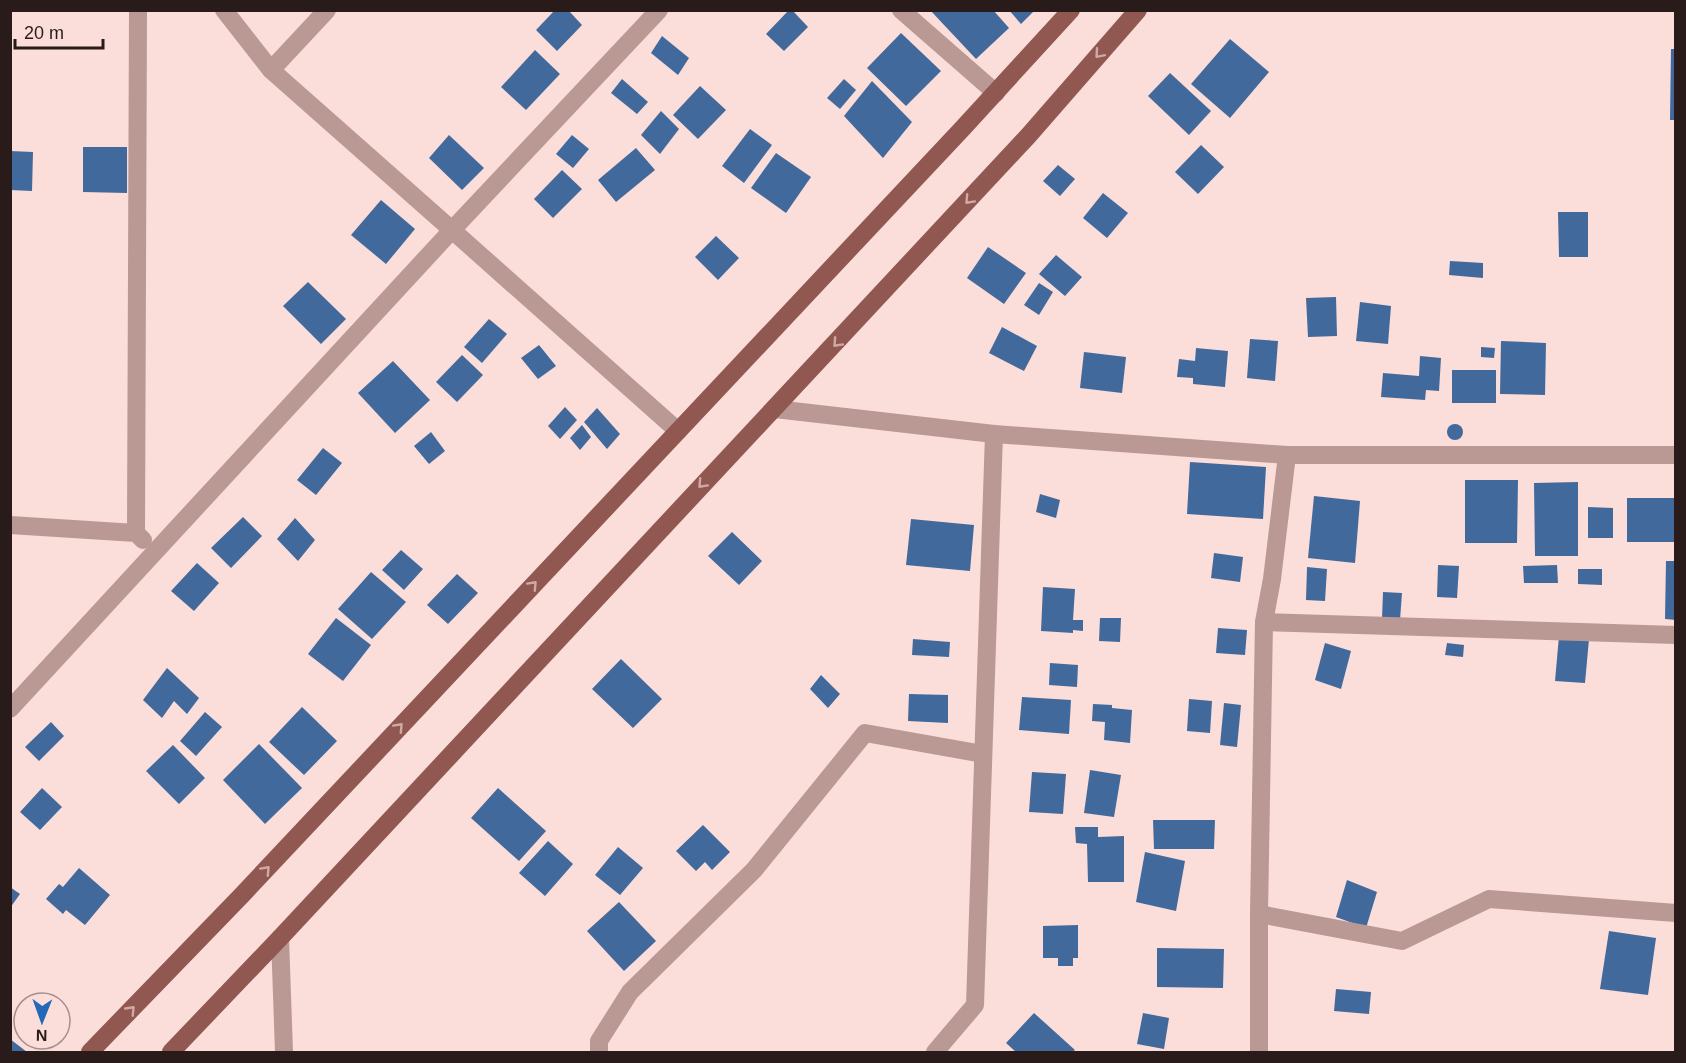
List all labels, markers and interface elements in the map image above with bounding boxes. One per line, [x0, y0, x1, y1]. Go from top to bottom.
scale bar [15, 12, 104, 50]
text: 20 m [24, 23, 64, 43]
one-way arrow [1096, 47, 1107, 58]
one-way arrow [966, 192, 977, 203]
one-way arrow [833, 336, 844, 346]
one-way arrow [699, 477, 710, 488]
one-way arrow [526, 582, 537, 592]
one-way arrow [392, 724, 403, 735]
one-way arrow [259, 866, 270, 876]
north arrow [12, 991, 72, 1051]
one-way arrow [124, 1007, 135, 1017]
text: N [36, 1027, 48, 1044]

